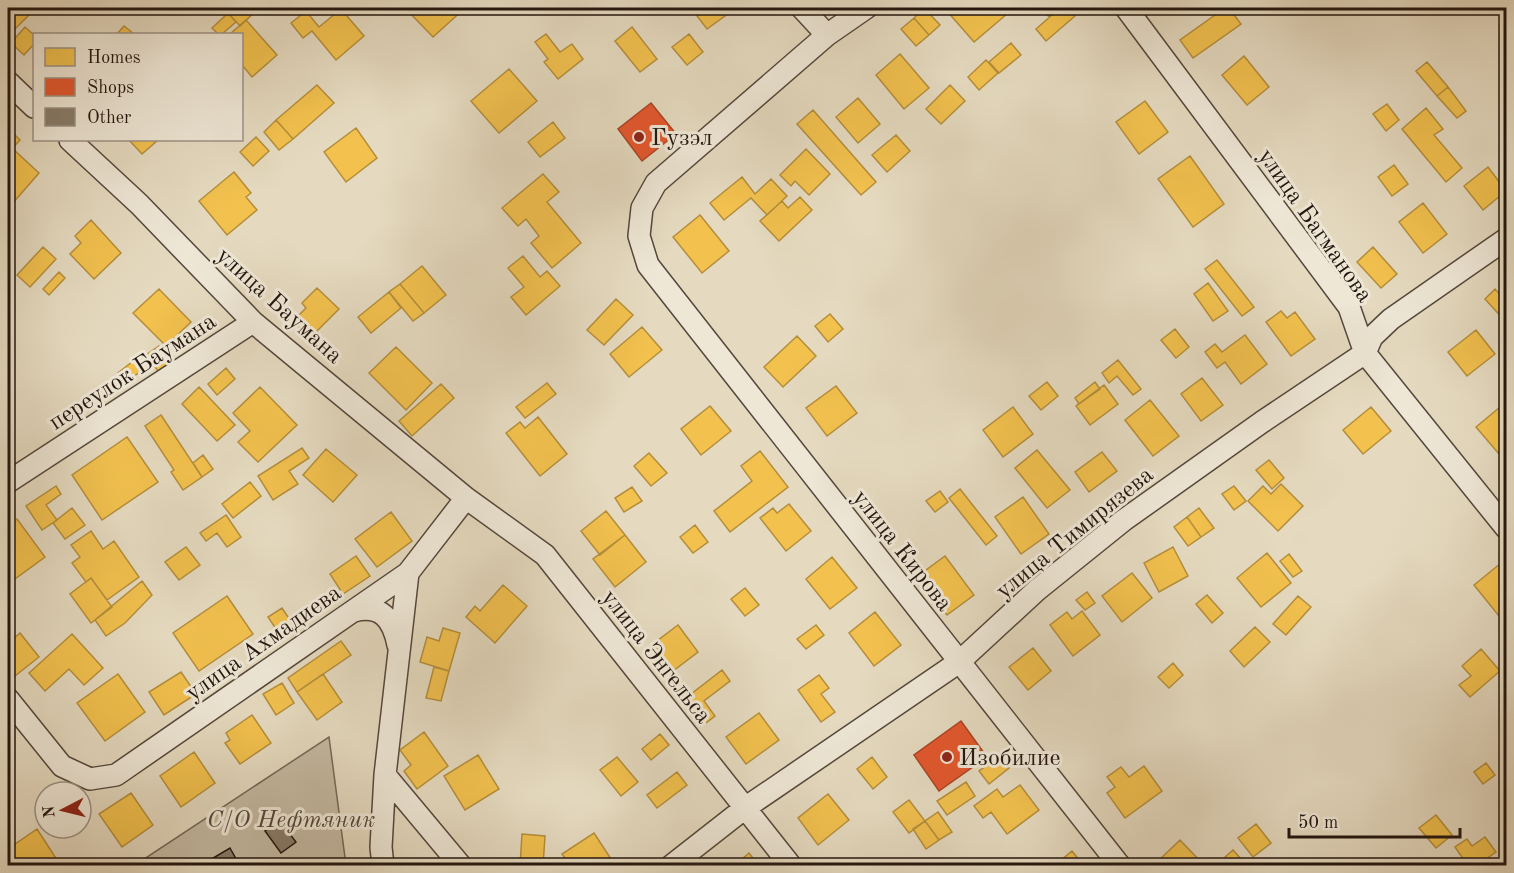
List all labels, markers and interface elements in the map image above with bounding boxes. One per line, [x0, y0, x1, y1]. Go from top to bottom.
legend [33, 33, 243, 141]
text: Homes [87, 49, 141, 67]
text: Shops [87, 79, 134, 97]
text: Other [87, 109, 132, 127]
place label: Гузэл [651, 127, 713, 151]
marker: Гузэл [632, 130, 646, 144]
street label: улица Багманова [1252, 145, 1376, 307]
street label: улица Баумана [211, 244, 346, 369]
street label: переулок Баумана [45, 310, 221, 436]
street label: улица Тимирязева [992, 463, 1159, 604]
street label: улица Кирова [847, 486, 956, 616]
street label: улица Ахмадиева [182, 581, 346, 706]
street label: улица Энгельса [596, 586, 715, 729]
place label: Изобилие [959, 747, 1061, 771]
marker: Изобилие [940, 750, 954, 764]
north arrow [33, 780, 93, 840]
scale bar [1289, 801, 1460, 839]
text: N [41, 804, 59, 819]
park label: С/О Нефтяник [207, 809, 375, 833]
text: 50 m [1298, 814, 1338, 832]

